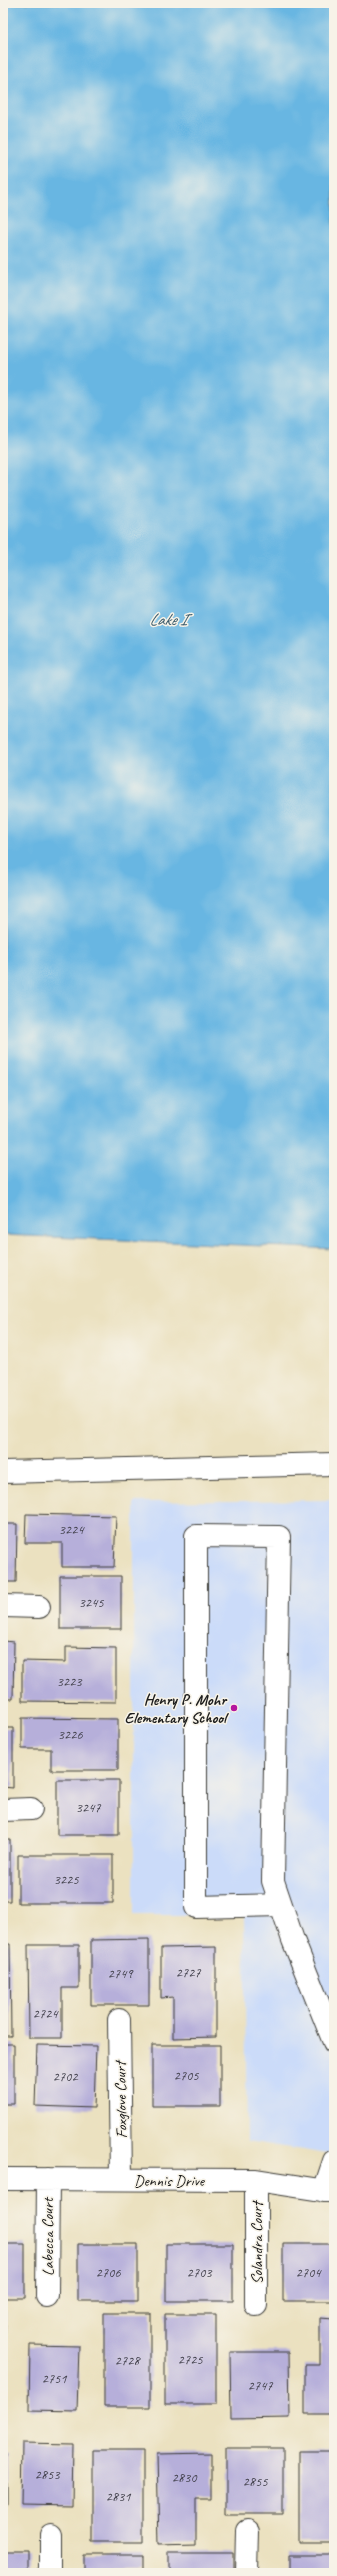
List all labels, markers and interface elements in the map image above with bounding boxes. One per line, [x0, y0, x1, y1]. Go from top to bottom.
water label: Lake I [149, 609, 193, 630]
house number: 3224 [58, 1521, 85, 1538]
house number: 3245 [78, 1594, 104, 1611]
house number: 3223 [56, 1673, 83, 1690]
place label: Henry P. Mohr Elementary School [124, 1690, 229, 1728]
marker: Henry P. Mohr Elementary School [229, 1703, 239, 1713]
house number: 3226 [57, 1726, 83, 1743]
house number: 3247 [75, 1799, 101, 1816]
house number: 3225 [53, 1871, 79, 1888]
house number: 2727 [175, 1964, 201, 1981]
house number: 2749 [107, 1965, 134, 1982]
house number: 2724 [32, 2005, 59, 2022]
street label: Foxglove Court [110, 2059, 132, 2138]
house number: 2705 [173, 2067, 199, 2084]
house number: 2702 [52, 2068, 79, 2085]
street label: Dennis Drive [134, 2171, 206, 2191]
street label: Labecca Court [38, 2196, 58, 2276]
street label: Solandra Court [247, 2199, 267, 2284]
house number: 2706 [95, 2264, 121, 2281]
house number: 2703 [186, 2264, 213, 2281]
house number: 2704 [295, 2264, 322, 2281]
house number: 2725 [177, 2351, 203, 2368]
house number: 2728 [114, 2352, 141, 2369]
house number: 2751 [41, 2370, 67, 2387]
house number: 2747 [247, 2377, 273, 2394]
house number: 2853 [34, 2466, 61, 2483]
house number: 2830 [171, 2469, 198, 2486]
house number: 2855 [242, 2473, 268, 2490]
house number: 2831 [105, 2488, 131, 2505]

